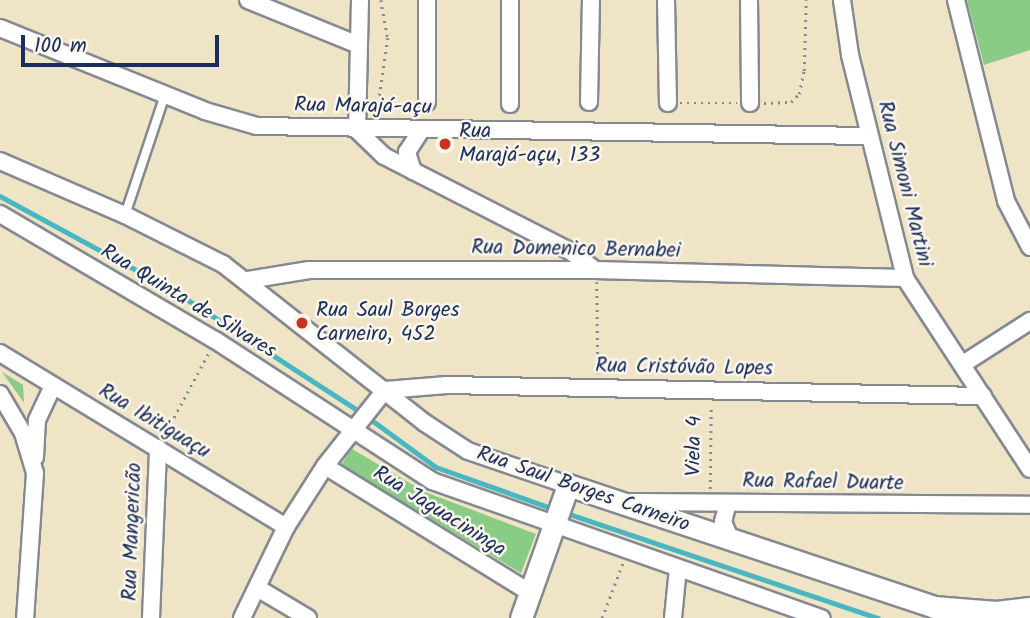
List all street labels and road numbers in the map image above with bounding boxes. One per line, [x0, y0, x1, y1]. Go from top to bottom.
street label: Rua Marajá-açu [294, 93, 432, 121]
street label: Rua Simoni Martini [871, 98, 937, 270]
street label: Rua Domenico Bernabei [471, 236, 681, 264]
street label: Rua Quinta de Silvares [96, 240, 280, 364]
street label: Rua Cristóvão Lopes [595, 354, 773, 382]
street label: Rua Ibitiguaçu [94, 379, 214, 465]
street label: Viela 4 [682, 415, 708, 477]
street label: Rua Saul Borges Carneiro [473, 442, 693, 538]
street label: Rua Jaguacininga [368, 461, 510, 563]
street label: Rua Mangericão [118, 462, 148, 602]
street label: Rua Rafael Duarte [742, 469, 904, 497]

